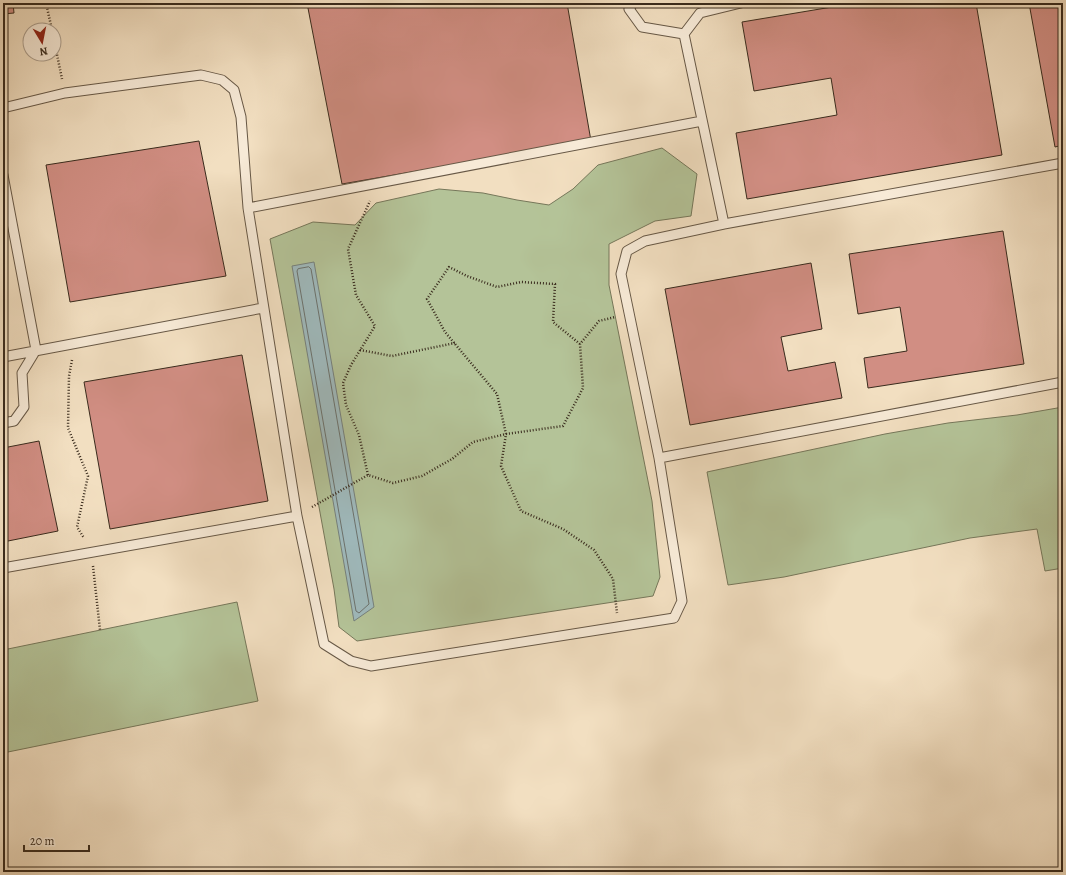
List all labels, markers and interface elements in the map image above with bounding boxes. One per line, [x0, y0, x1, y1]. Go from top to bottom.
north arrow [22, 22, 62, 62]
text: N [38, 43, 49, 59]
scale bar [24, 827, 89, 853]
text: 20 m [30, 833, 54, 849]

